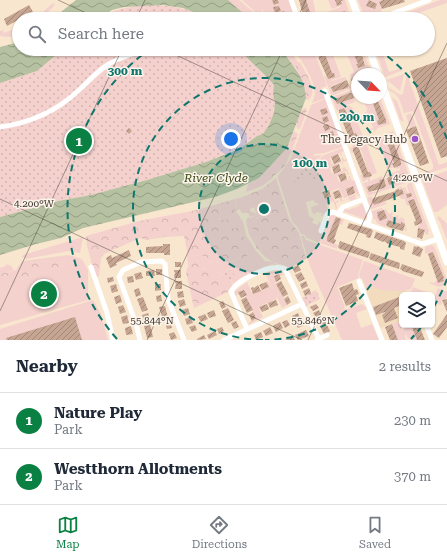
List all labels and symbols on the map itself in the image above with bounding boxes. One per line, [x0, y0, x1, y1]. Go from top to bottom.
text: 300 m [108, 64, 143, 78]
north arrow [351, 68, 387, 104]
text: 200 m [340, 110, 375, 124]
pin: 1 [66, 126, 92, 156]
your location [221, 129, 241, 149]
place label: The Legacy Hub [320, 133, 407, 146]
marker: The Legacy Hub [410, 134, 420, 144]
text: 100 m [293, 156, 328, 170]
water label: River Clyde [183, 171, 248, 185]
text: 4.205°W [393, 172, 434, 183]
text: 4.200°W [14, 198, 55, 209]
centre of rings [257, 202, 271, 216]
pin: 2 [31, 279, 57, 309]
text: 55.844°N [130, 315, 174, 326]
text: 55.846°N [291, 315, 335, 326]

